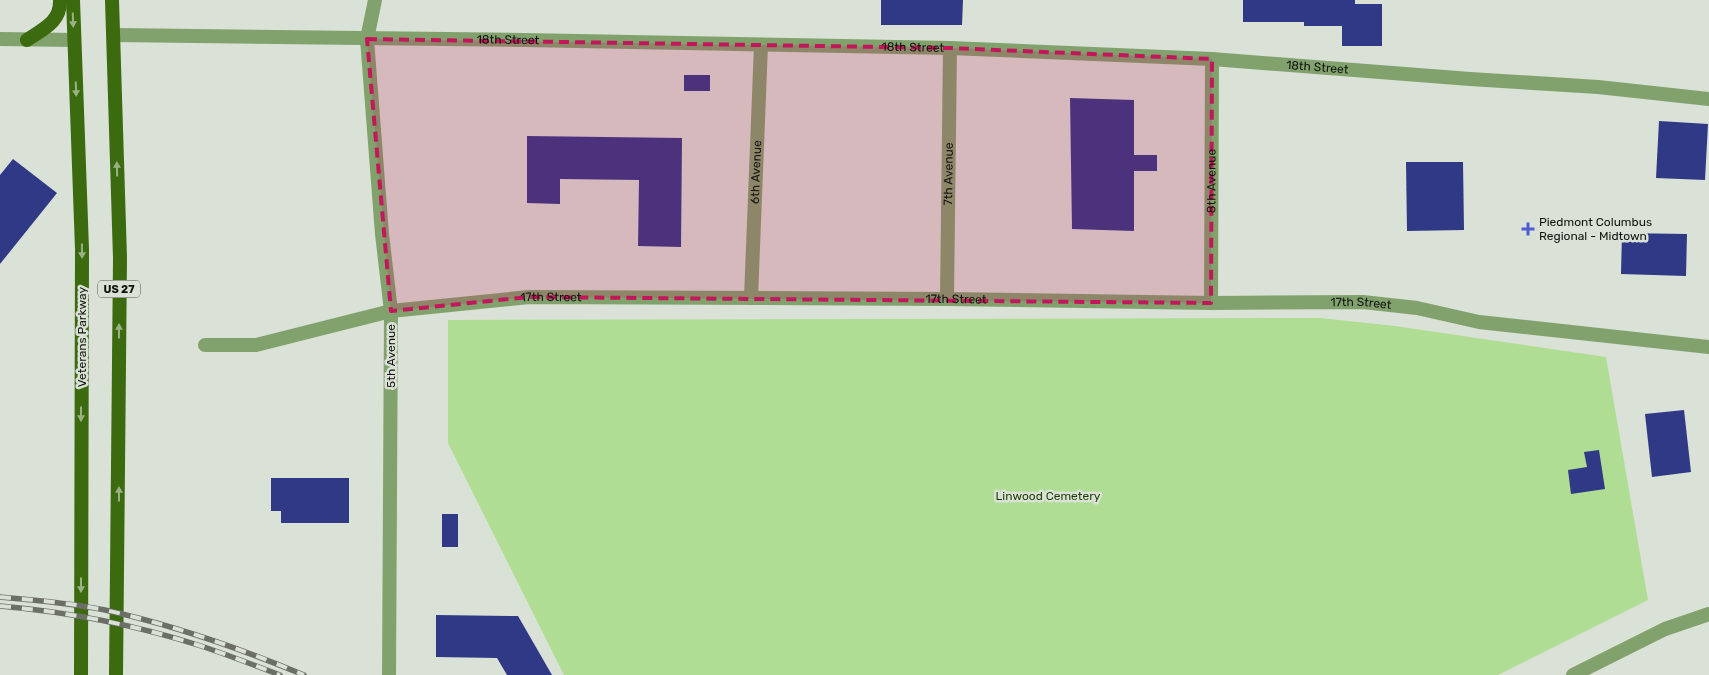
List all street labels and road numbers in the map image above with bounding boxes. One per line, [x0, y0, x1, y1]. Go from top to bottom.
street label: 18th Street [477, 32, 540, 47]
street label: 18th Street [882, 40, 945, 55]
street label: 18th Street [1286, 58, 1349, 77]
street label: 6th Avenue [748, 140, 764, 204]
street label: 7th Avenue [941, 142, 956, 206]
street label: 8th Avenue [1204, 149, 1219, 213]
road number: US 27 [98, 280, 140, 298]
street label: Veterans Parkway [75, 286, 89, 387]
street label: 17th Street [520, 290, 582, 305]
street label: 17th Street [926, 292, 987, 307]
street label: 17th Street [1330, 295, 1392, 312]
street label: 5th Avenue [384, 324, 398, 388]

